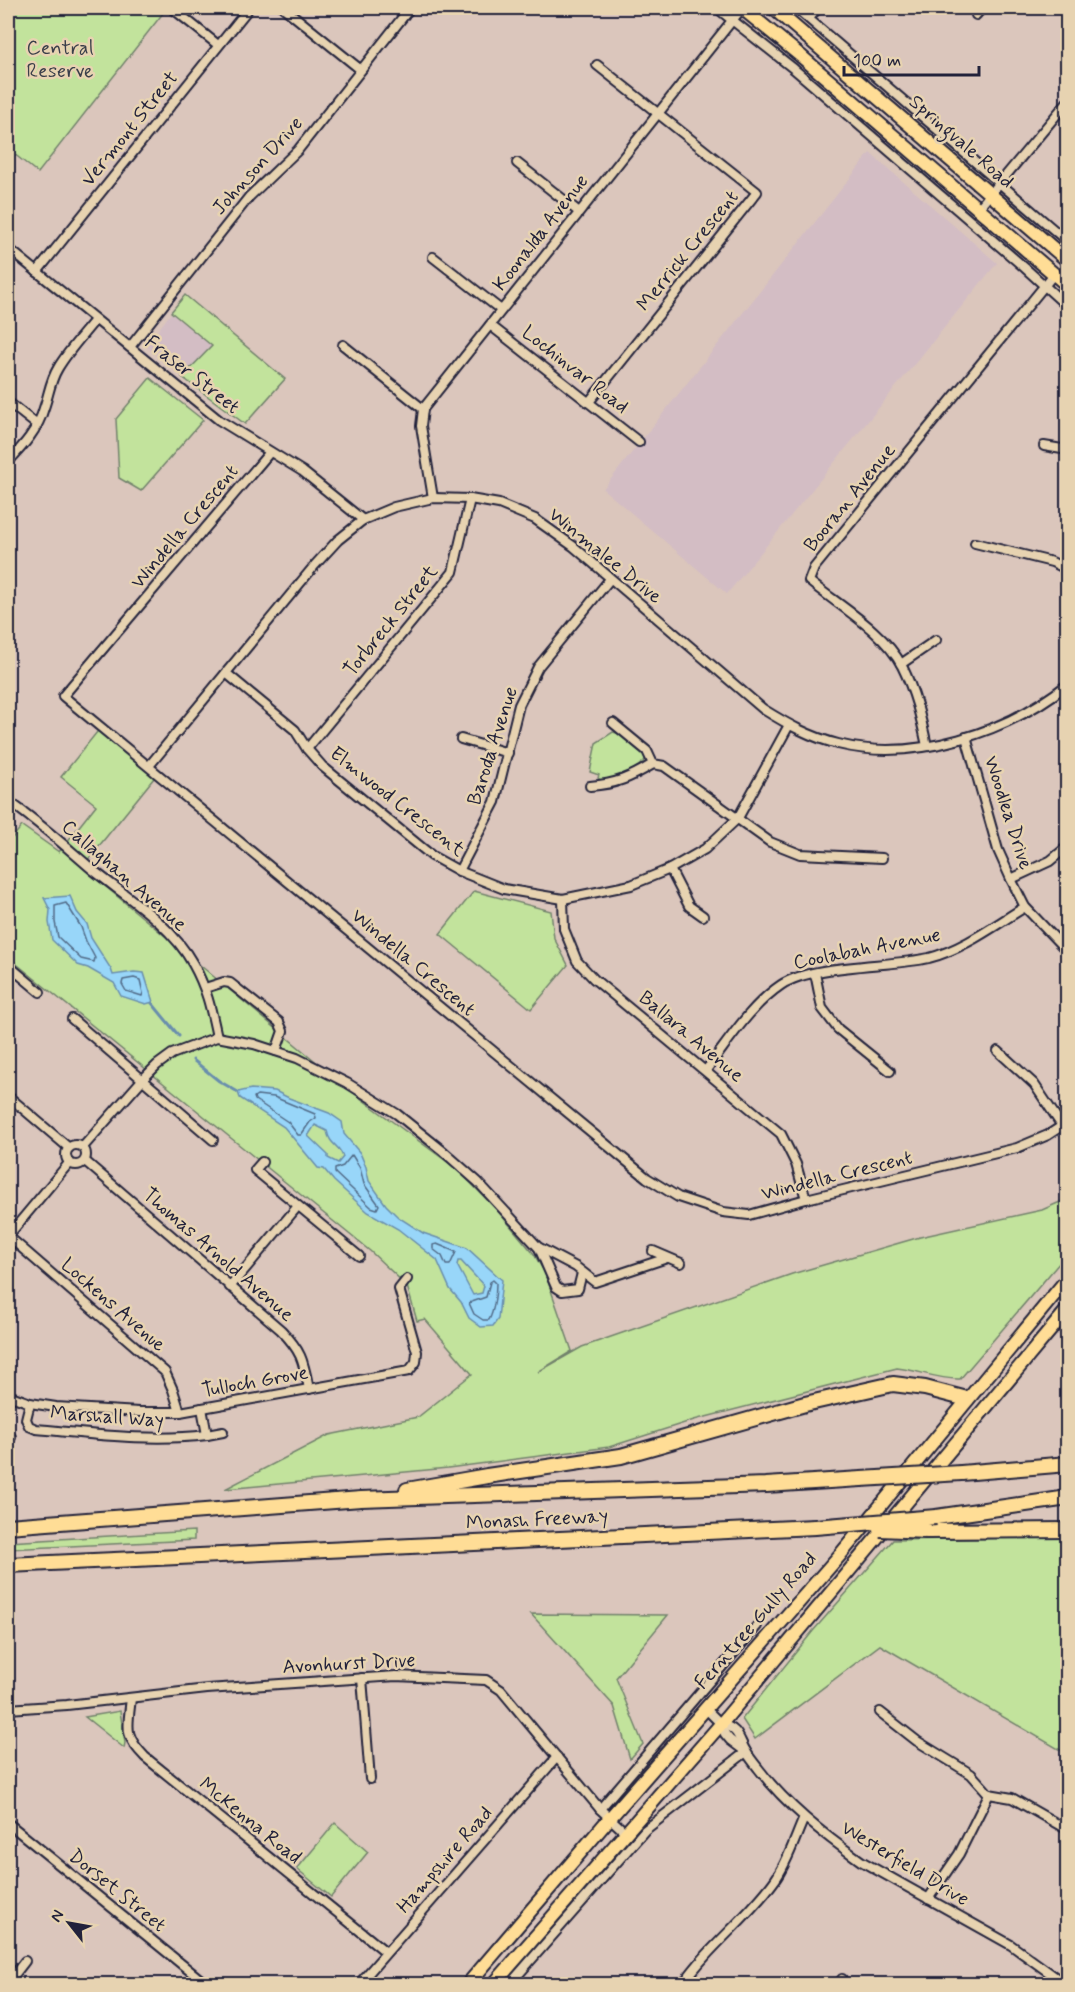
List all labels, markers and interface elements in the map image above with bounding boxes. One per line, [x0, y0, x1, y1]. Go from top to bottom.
park label: Central Reserve [26, 35, 94, 85]
scale bar [844, 39, 979, 77]
text: 100 m [853, 49, 901, 73]
street label: Vermont Street [75, 66, 185, 192]
street label: Springvale Road [901, 89, 1019, 197]
street label: Johnson Drive [206, 111, 310, 221]
street label: Koonalda Avenue [487, 169, 595, 297]
street label: Merrick Crescent [631, 185, 745, 317]
street label: Lochinvar Road [516, 320, 634, 420]
street label: Fraser Street [139, 329, 245, 421]
street label: Booran Avenue [798, 438, 902, 558]
street label: Windella Crescent [125, 459, 245, 595]
street label: Winmalee Drive [542, 502, 668, 610]
street label: Torbreck Street [338, 559, 445, 683]
street label: Baroda Avenue [461, 683, 525, 809]
street label: Elmwood Crescent [324, 741, 470, 864]
street label: Woodlea Drive [977, 753, 1039, 873]
street label: Callaghan Avenue [56, 814, 193, 938]
street label: Windella Crescent [345, 903, 481, 1023]
street label: Coolabah Avenue [791, 922, 943, 976]
street label: Ballara Avenue [633, 985, 749, 1089]
street label: Windella Crescent [759, 1144, 915, 1208]
street label: Thomas Arnold Avenue [137, 1182, 300, 1328]
street label: Lockens Avenue [55, 1252, 171, 1358]
street label: Tulloch Grove [200, 1359, 310, 1405]
street label: Marshall Way [49, 1400, 165, 1434]
street label: Monash Freeway [465, 1503, 609, 1537]
street label: Ferntree Gully Road [689, 1546, 823, 1696]
street label: Avonhurst Drive [282, 1647, 416, 1681]
street label: McKenna Road [193, 1771, 307, 1871]
street label: Hampshire Road [391, 1801, 499, 1919]
street label: Westerfield Drive [836, 1815, 974, 1913]
street label: Dorset Street [62, 1843, 172, 1939]
north arrow [39, 1893, 99, 1953]
text: N [46, 1906, 69, 1926]

